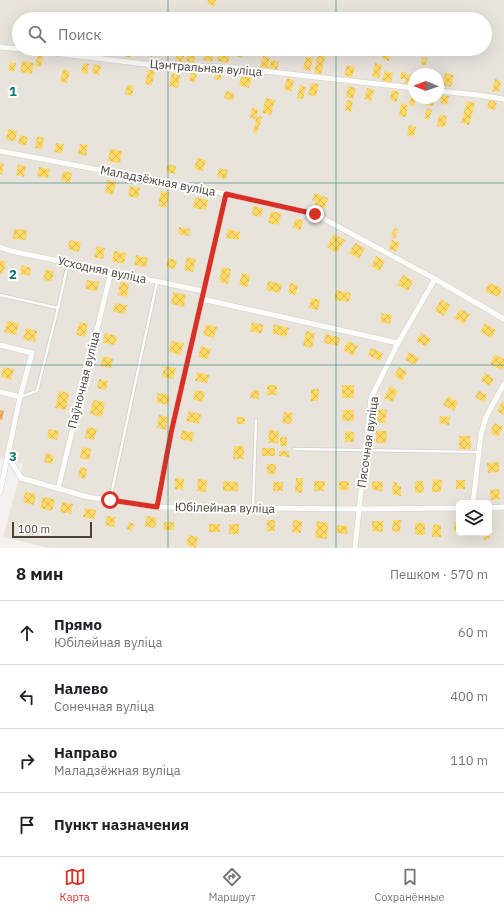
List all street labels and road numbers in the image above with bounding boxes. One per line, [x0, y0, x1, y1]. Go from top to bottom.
street label: Цэнтральная вуліца [149, 56, 263, 79]
street label: Маладзёжная вуліца [99, 162, 218, 199]
street label: Усходняя вуліца [56, 253, 148, 286]
street label: Паўночная вуліца [64, 329, 103, 430]
street label: Пясочная вуліца [354, 395, 381, 489]
street label: Юбілейная вуліца [175, 499, 276, 516]

